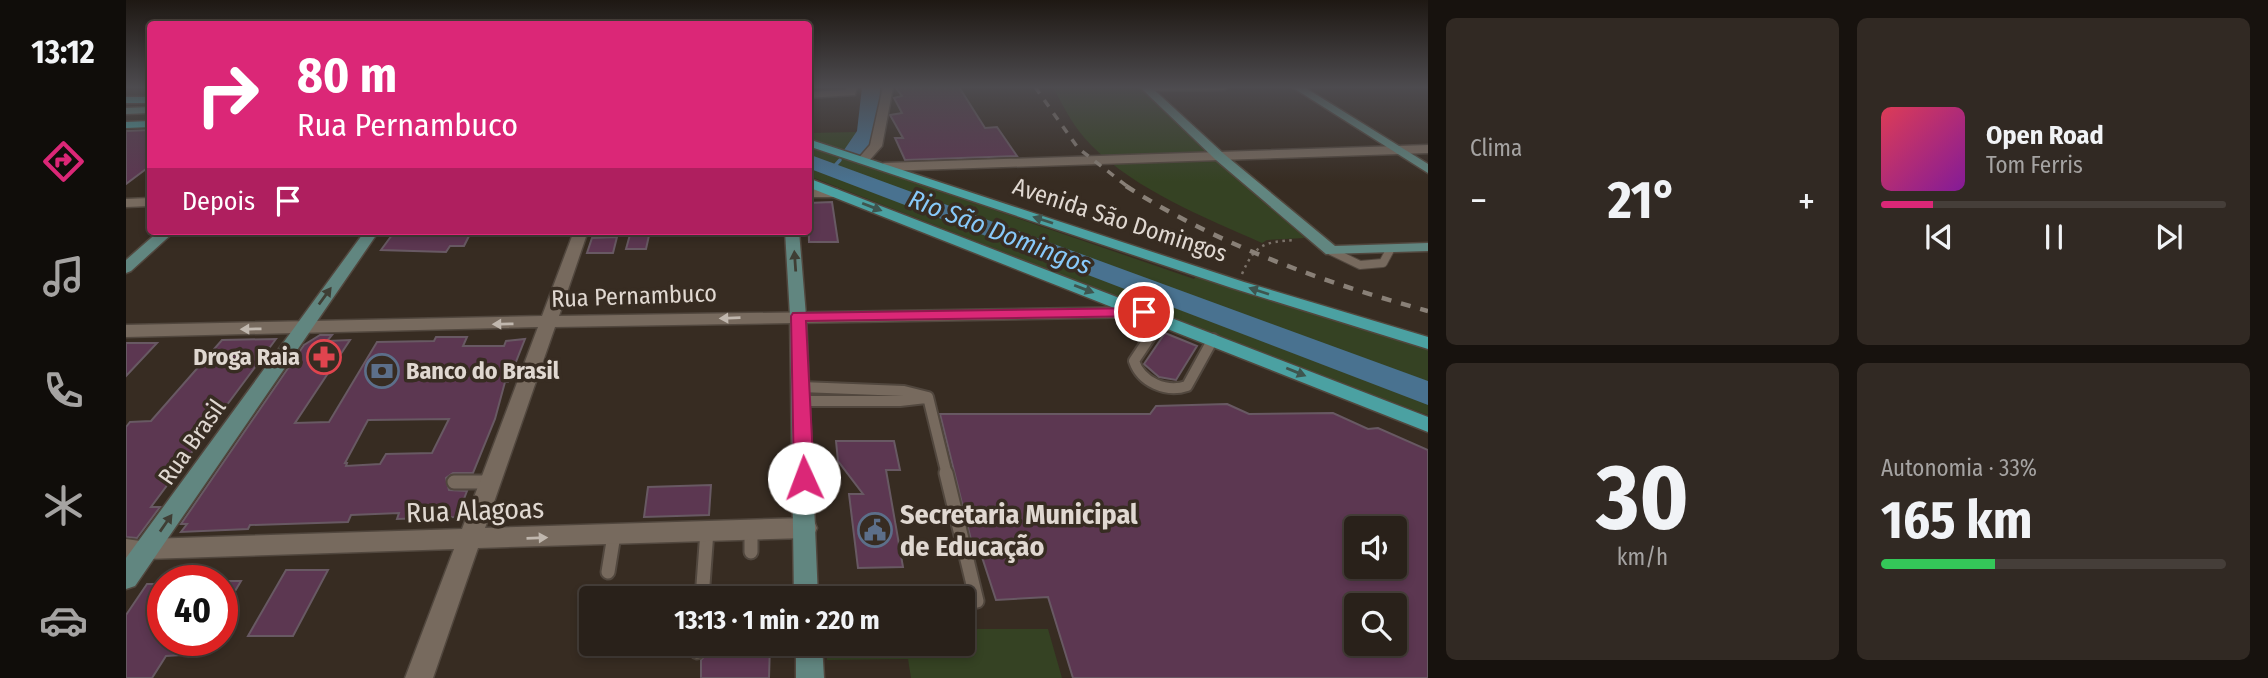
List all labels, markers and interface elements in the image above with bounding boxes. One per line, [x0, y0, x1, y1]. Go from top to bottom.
text: 13:12 [31, 33, 95, 71]
text: 80 m [297, 46, 397, 105]
icon: right [182, 49, 273, 140]
text: Rua Pernambuco [297, 106, 518, 144]
text: Open Road [1986, 120, 2104, 151]
text: Clima [1470, 134, 1522, 162]
icon: directions [39, 137, 88, 186]
text: Tom Ferris [1986, 151, 2083, 179]
text: 21° [1608, 169, 1677, 232]
street label: Avenida São Domingos [1009, 172, 1231, 268]
text: − [1470, 178, 1487, 224]
text: + [1798, 178, 1815, 224]
icon: arrive [269, 182, 307, 220]
water label: Rio São Domingos [904, 183, 1096, 282]
text: Depois [182, 186, 255, 217]
one-way arrow [862, 201, 883, 212]
one-way arrow [1032, 214, 1053, 225]
icon: previous [1920, 218, 1958, 256]
icon: pause [2035, 218, 2073, 256]
icon: next [2150, 218, 2188, 256]
one-way arrow [789, 250, 800, 272]
icon: music [39, 252, 88, 301]
street label: Rua Pernambuco [551, 279, 717, 313]
pin [1114, 282, 1174, 342]
one-way arrow [1074, 284, 1095, 295]
one-way arrow [1248, 286, 1269, 296]
one-way arrow [317, 288, 332, 306]
icon: arrive [1125, 293, 1163, 331]
one-way arrow [719, 312, 741, 324]
one-way arrow [491, 318, 513, 330]
one-way arrow [239, 323, 261, 334]
pharmacy icon: Droga Raia [305, 338, 343, 376]
place label: Droga Raia [193, 343, 300, 371]
bank icon: Banco do Brasil [363, 352, 401, 390]
place label: Banco do Brasil [406, 357, 560, 385]
icon: phone [39, 366, 88, 415]
one-way arrow [1286, 367, 1307, 378]
street label: Rua Brasil [152, 394, 232, 490]
position arrow [767, 441, 841, 515]
text: 30 [1596, 443, 1689, 552]
text: Autonomia · 33% [1881, 454, 2037, 482]
icon: climate [39, 481, 88, 530]
text: 165 km [1881, 489, 2032, 552]
street label: Rua Alagoas [405, 492, 545, 529]
place label: Secretaria Municipal de Educação [900, 498, 1138, 563]
public building icon: Secretaria Municipal de Educação [856, 511, 894, 549]
one-way arrow [159, 514, 173, 532]
map controls [1344, 516, 1407, 656]
button: sound [1344, 516, 1407, 579]
one-way arrow [527, 533, 549, 544]
text: km/h [1617, 543, 1668, 571]
speed limit sign: 40 [147, 565, 238, 656]
button: search [1344, 593, 1407, 656]
icon: car [39, 596, 88, 645]
text: 13:13 · 1 min · 220 m [674, 605, 880, 636]

